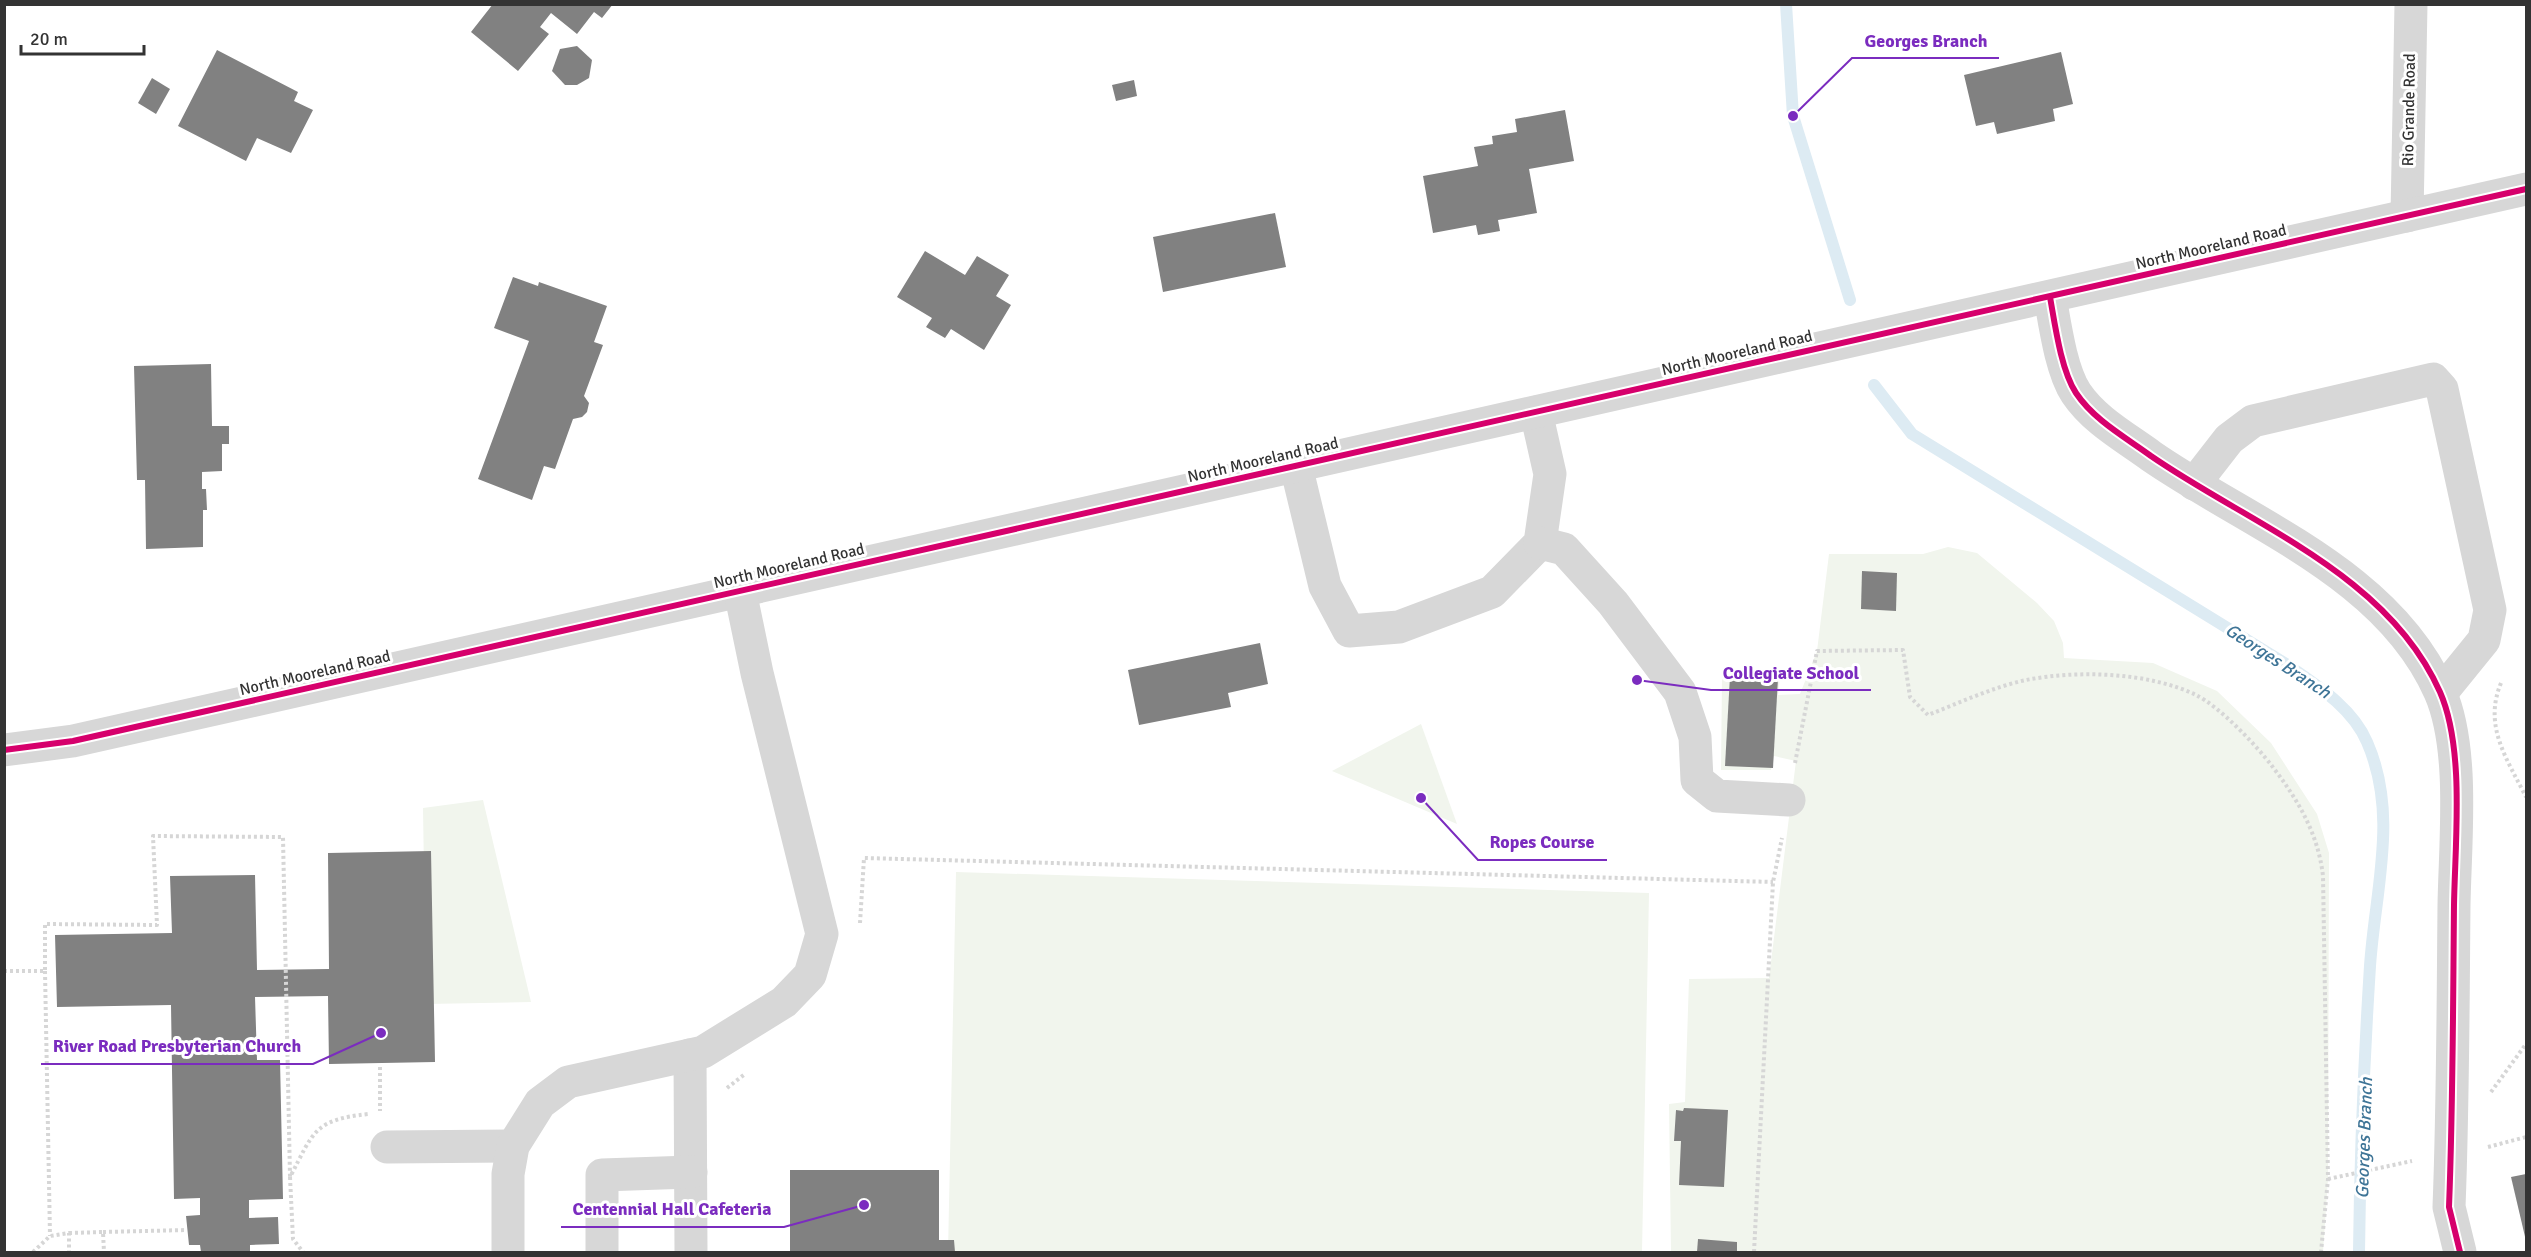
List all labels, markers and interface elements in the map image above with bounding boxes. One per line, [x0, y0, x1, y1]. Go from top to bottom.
scale bar [21, 18, 144, 56]
callout: Georges Branch [1852, 22, 1999, 58]
text: 20 m [30, 28, 68, 50]
text: Georges Branch [1865, 30, 1988, 52]
street label: Rio Grande Road [2398, 53, 2420, 167]
street label: North Mooreland Road [2134, 220, 2288, 274]
street label: North Mooreland Road [1660, 326, 1814, 380]
street label: North Mooreland Road [1186, 433, 1340, 487]
street label: North Mooreland Road [712, 539, 866, 593]
water label: Georges Branch [2221, 619, 2336, 704]
street label: North Mooreland Road [238, 646, 392, 700]
callout: Collegiate School [1711, 654, 1871, 690]
text: Collegiate School [1723, 662, 1860, 684]
callout: Ropes Course [1478, 824, 1607, 860]
text: Ropes Course [1490, 831, 1595, 853]
callout: River Road Presbyterian Church [41, 1028, 313, 1064]
text: River Road Presbyterian Church [53, 1035, 301, 1057]
water label: Georges Branch [2351, 1076, 2377, 1199]
callout: Centennial Hall Cafeteria [561, 1191, 784, 1227]
text: Centennial Hall Cafeteria [573, 1198, 771, 1220]

